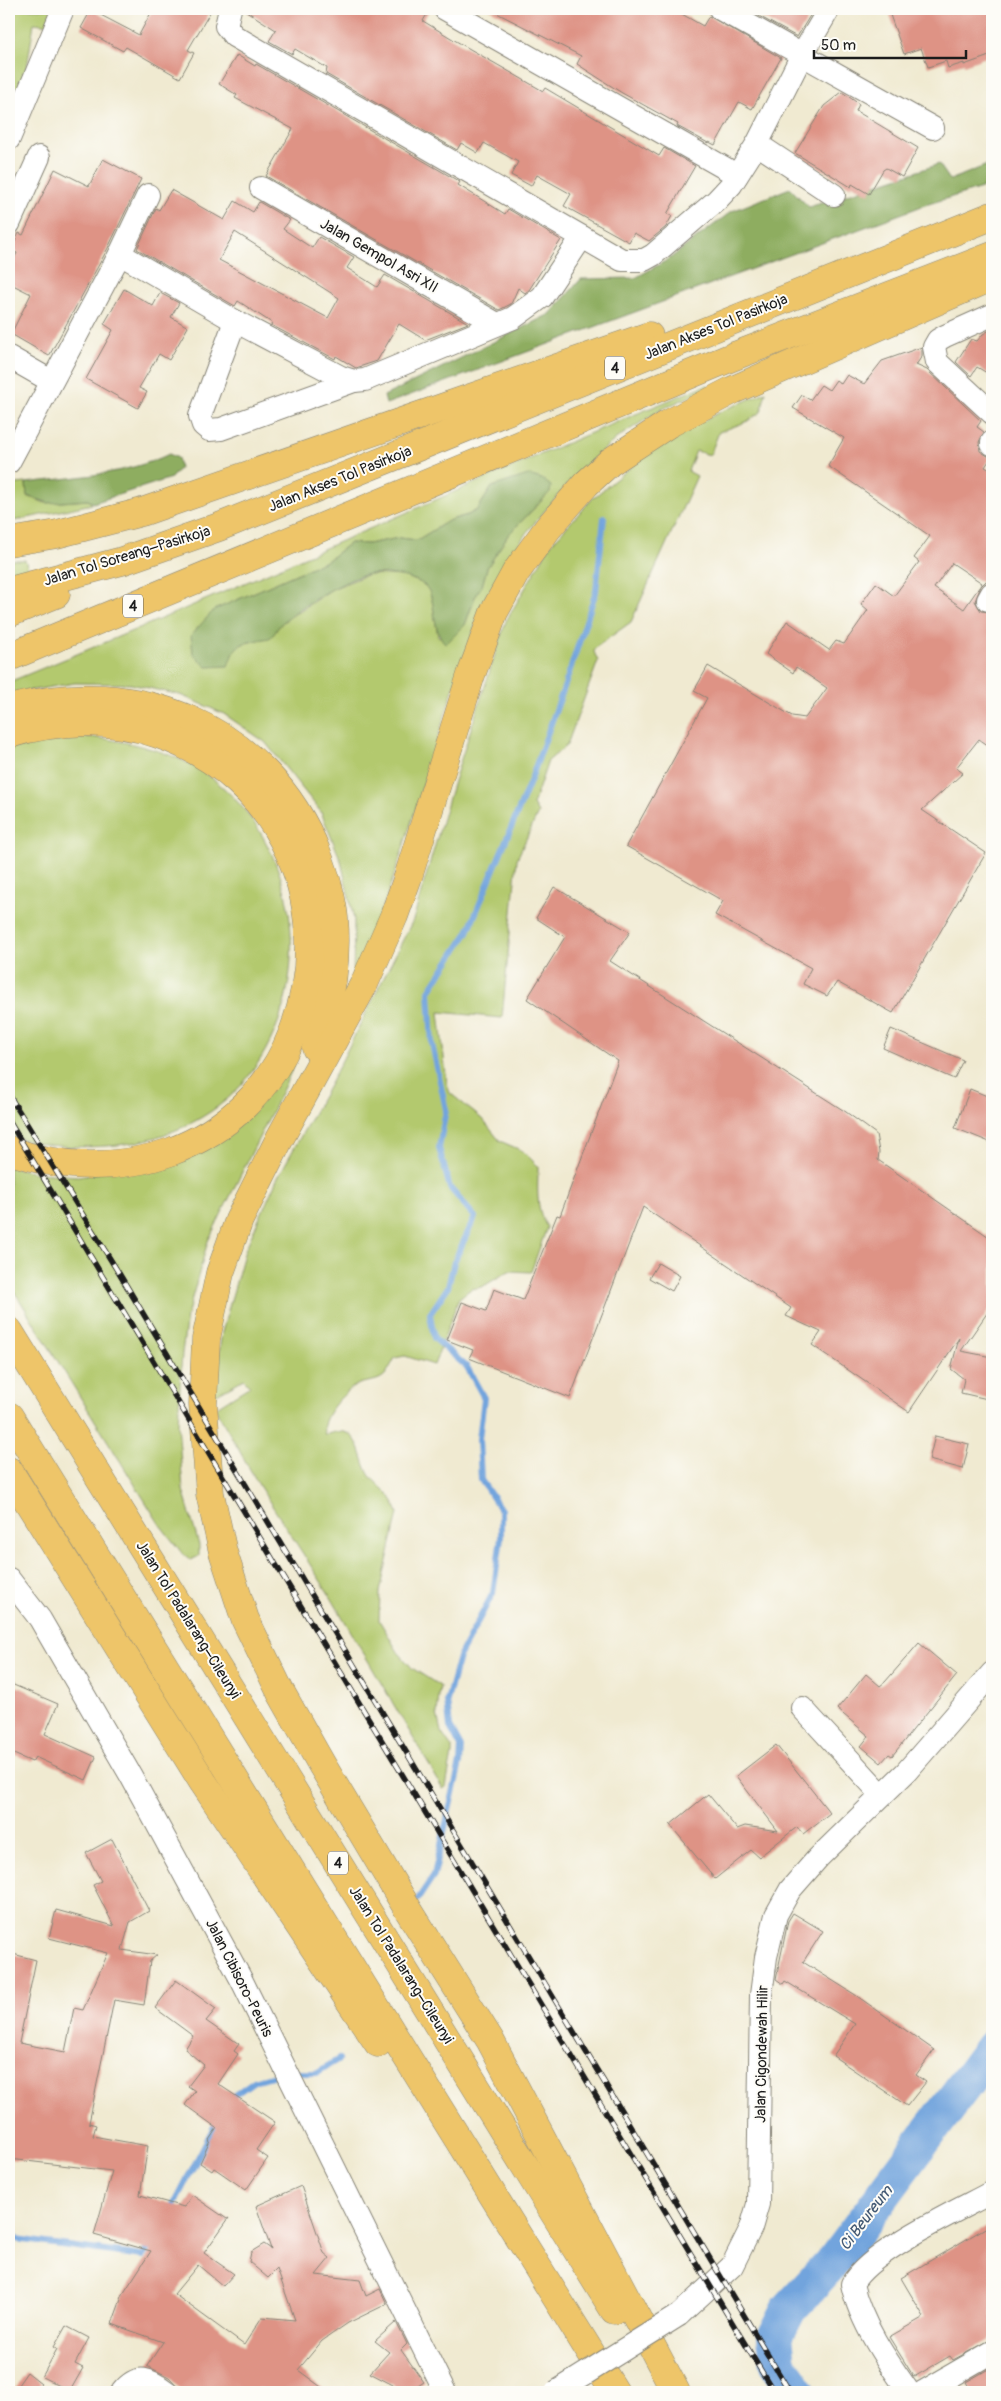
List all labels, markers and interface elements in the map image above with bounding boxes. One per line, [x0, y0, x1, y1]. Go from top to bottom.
scale bar [814, 28, 966, 60]
text: 50 m [821, 36, 856, 55]
street label: Jalan Gempol Asri XII [317, 214, 441, 298]
street label: Jalan Akses Tol Pasirkoja [642, 290, 790, 364]
road number: 4 [605, 356, 625, 379]
street label: Jalan Akses Tol Pasirkoja [266, 442, 414, 516]
street label: Jalan Tol Soreang–Pasirkoja [41, 522, 213, 590]
road number: 4 [123, 594, 143, 618]
street label: Jalan Tol Padalarang–Cileunyi [132, 1538, 245, 1703]
road number: 4 [328, 1852, 348, 1875]
street label: Jalan Tol Padalarang–Cileunyi [345, 1883, 458, 2048]
street label: Jalan Cibisoro-Peuris [201, 1916, 277, 2040]
street label: Jalan Cigondewah Hilir [751, 1984, 773, 2123]
water label: Ci Beureum [835, 2181, 897, 2254]

